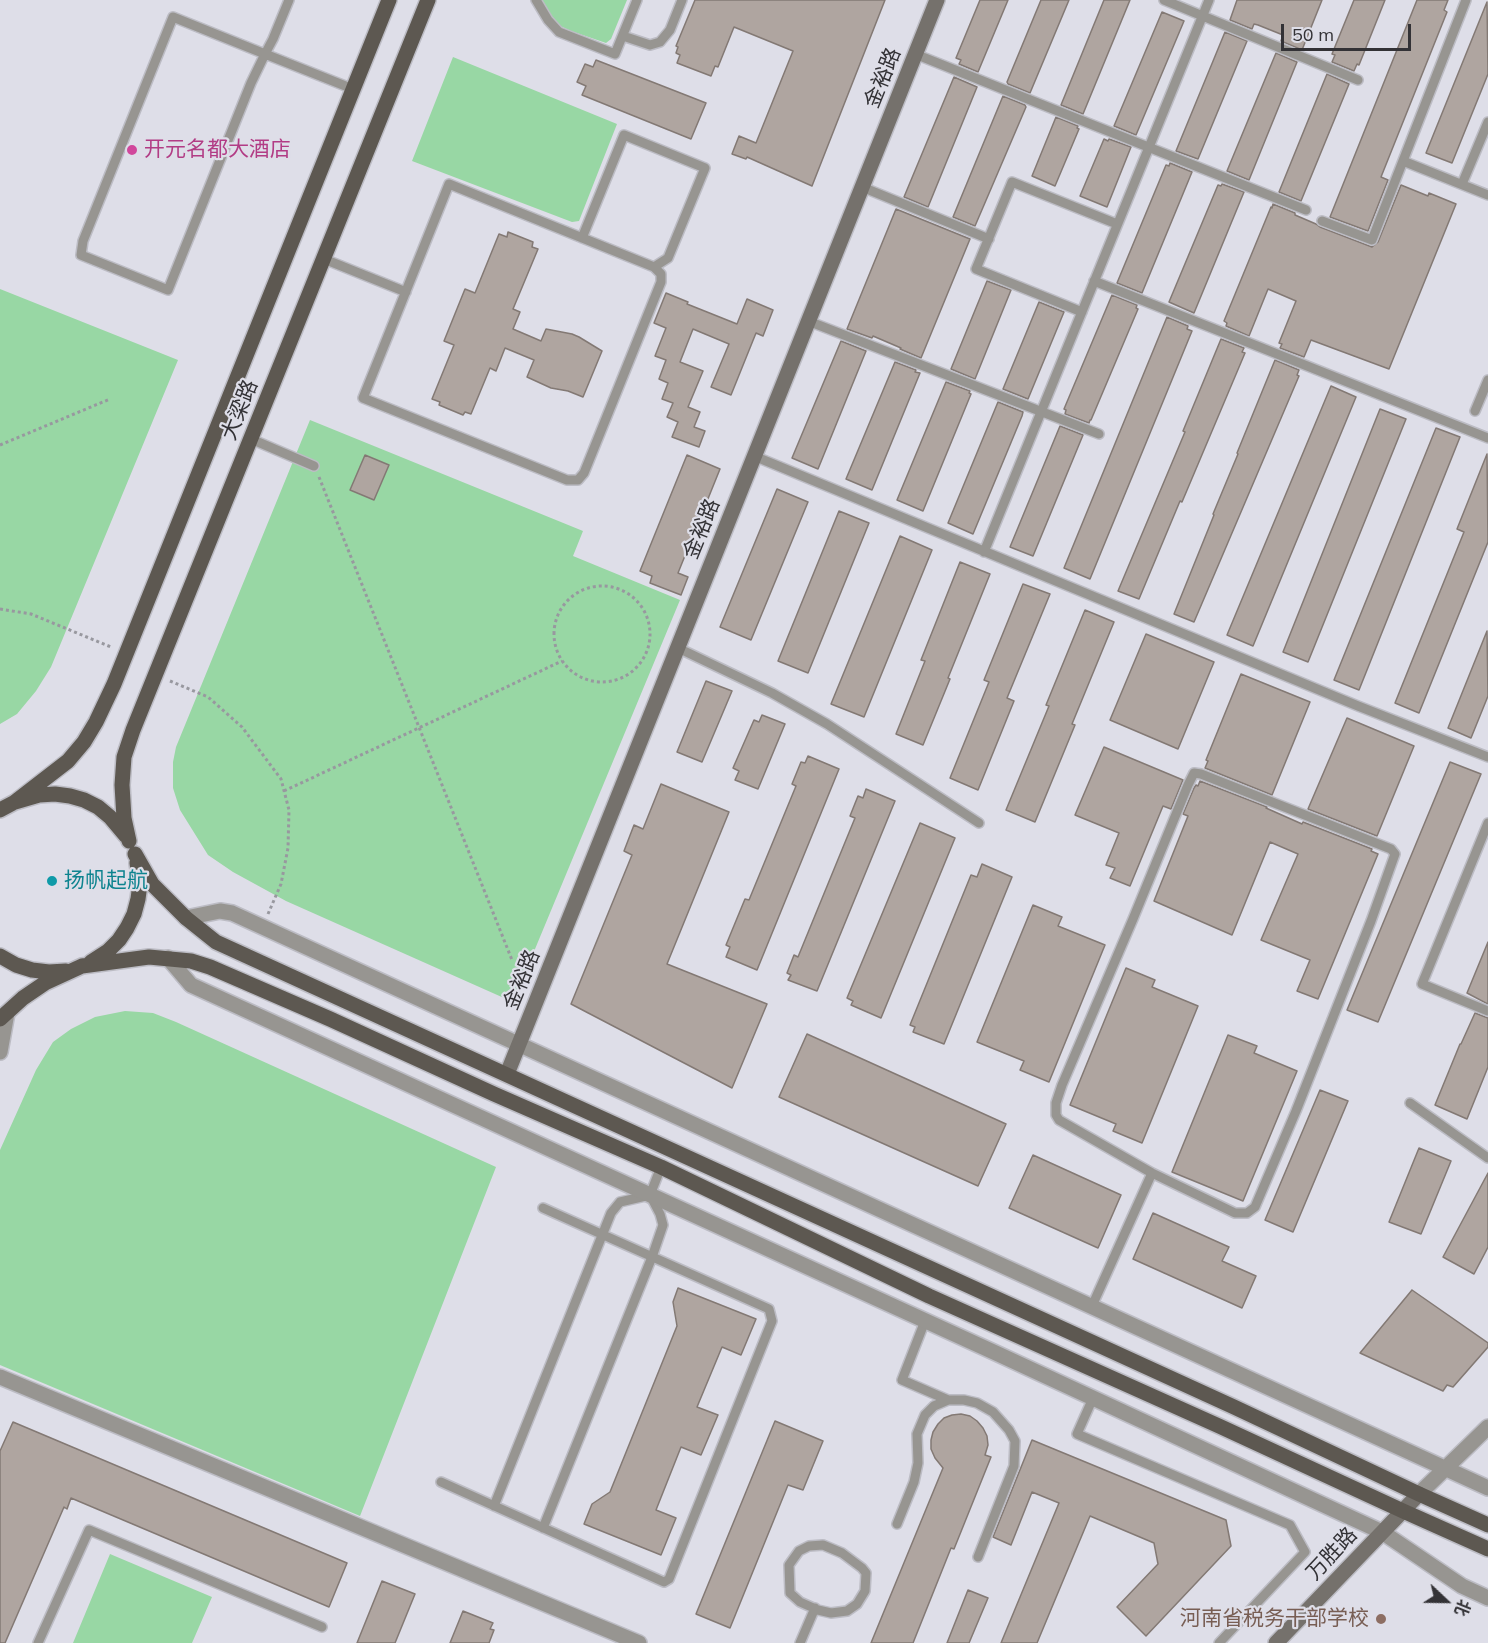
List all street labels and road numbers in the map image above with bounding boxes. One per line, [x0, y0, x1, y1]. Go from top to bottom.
street label: 金裕路 [860, 44, 906, 112]
street label: 大梁路 [217, 376, 263, 444]
street label: 金裕路 [679, 495, 725, 563]
street label: 金裕路 [499, 946, 545, 1014]
street label: 万胜路 [1301, 1522, 1363, 1586]

